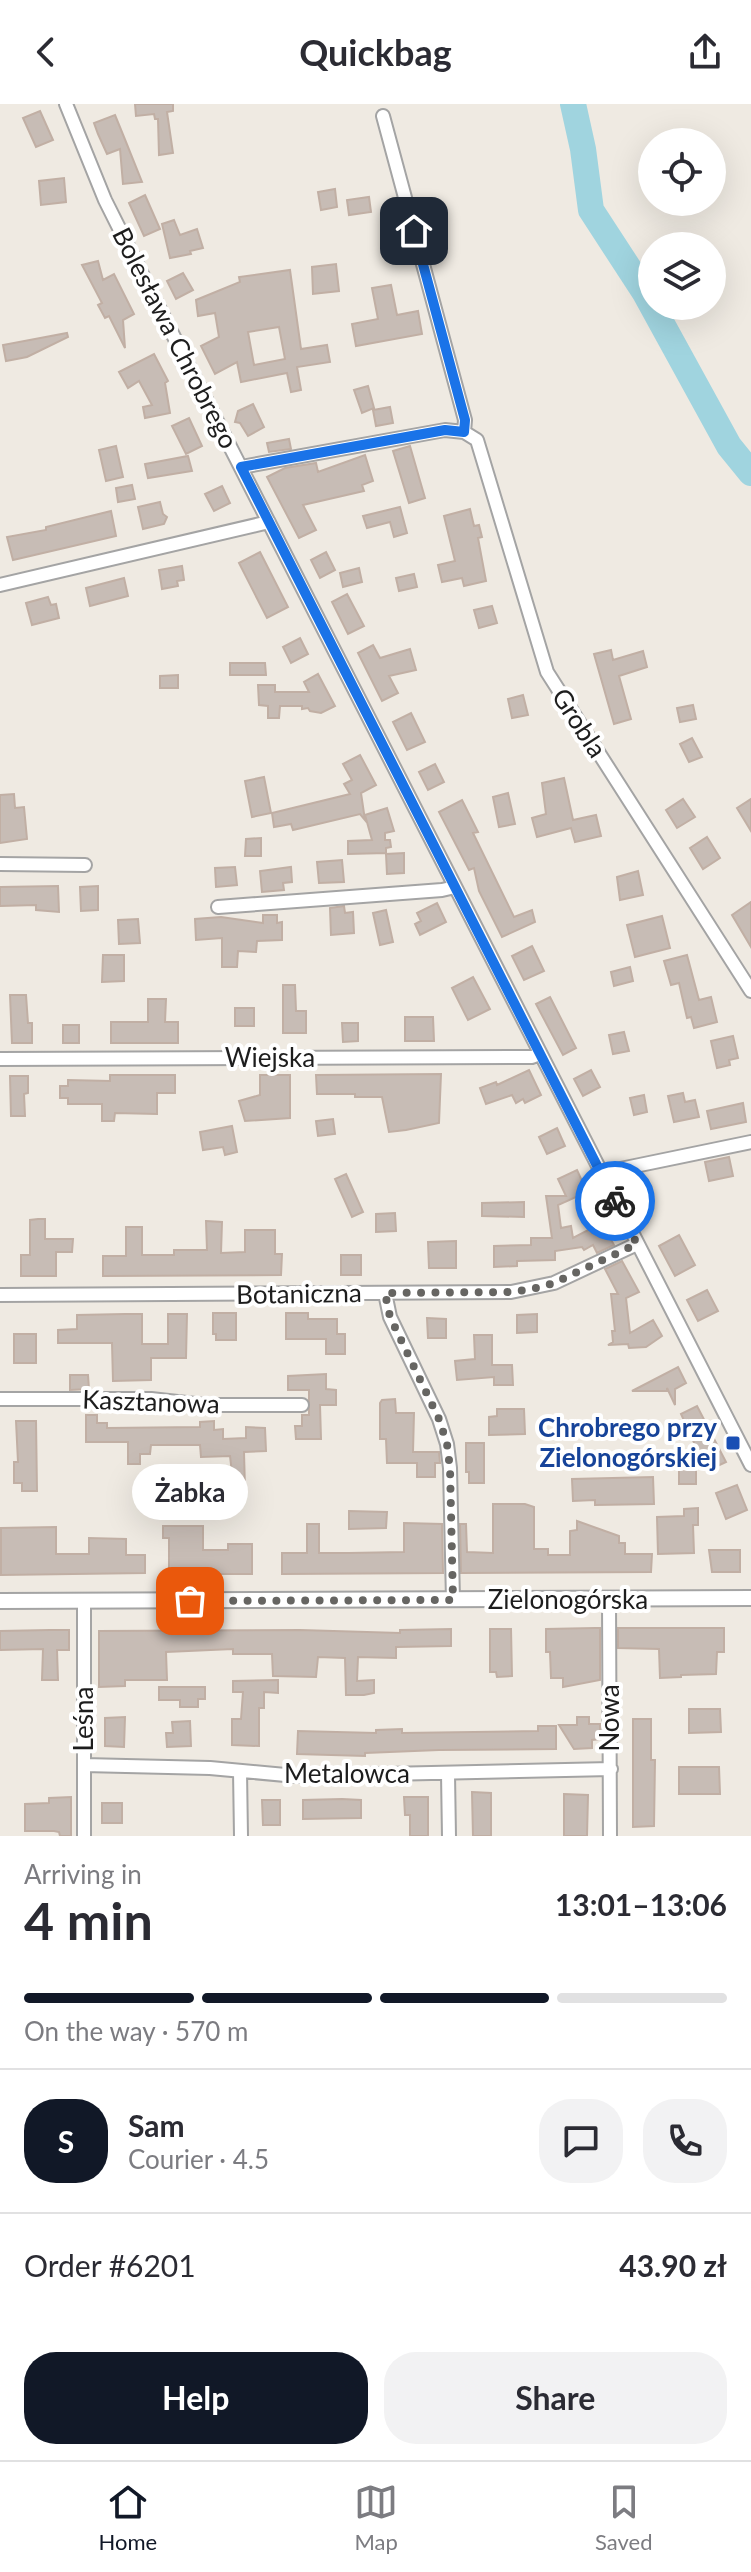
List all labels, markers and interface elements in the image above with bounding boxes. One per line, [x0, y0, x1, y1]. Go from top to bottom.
icon: back [24, 30, 68, 74]
text: Quickbag [299, 30, 452, 74]
icon: share [683, 30, 727, 74]
map controls [638, 128, 726, 320]
button: locate [638, 128, 726, 216]
pin [380, 197, 448, 265]
icon: home [392, 209, 436, 253]
street label: Bolesława Chrobrego [106, 222, 246, 454]
button: layers [638, 232, 726, 320]
street label: Grobla [546, 682, 614, 763]
street label: Wiejska [225, 1041, 315, 1073]
courier [575, 1161, 655, 1241]
icon: bike [593, 1179, 637, 1223]
street label: Botaniczna [236, 1276, 362, 1310]
street label: Kasztanowa [82, 1383, 220, 1419]
place label: Chrobrego przy Zielonogórskiej [538, 1411, 717, 1473]
marker: Chrobrego przy Zielonogórskiej [724, 1434, 742, 1452]
callout: Żabka [132, 1465, 248, 1521]
text: Żabka [155, 1476, 225, 1508]
pin [156, 1567, 224, 1635]
icon: bag [168, 1579, 212, 1623]
street label: Zielonogórska [488, 1583, 648, 1615]
street label: Nowa [593, 1684, 625, 1752]
street label: Leśna [67, 1687, 99, 1751]
street label: Metalowca [284, 1757, 410, 1789]
text: Arriving in [24, 1858, 142, 1890]
text: 13:01–13:06 [555, 1886, 727, 1922]
text: 4 min [24, 1889, 153, 1951]
text: On the way · 570 m [24, 2015, 248, 2047]
button: chat [539, 2099, 623, 2183]
button: phone [643, 2099, 727, 2183]
text: Sam [128, 2107, 185, 2143]
text: S [58, 2123, 74, 2159]
text: Courier · 4.5 [128, 2143, 269, 2175]
text: Order #6201 [24, 2247, 196, 2283]
text: 43.90 zł [619, 2247, 727, 2283]
button: Help [24, 2352, 368, 2444]
button: Share [384, 2352, 727, 2444]
tab: Home [98, 2480, 157, 2555]
tab: Map [354, 2480, 398, 2555]
tab: Saved [595, 2480, 652, 2555]

